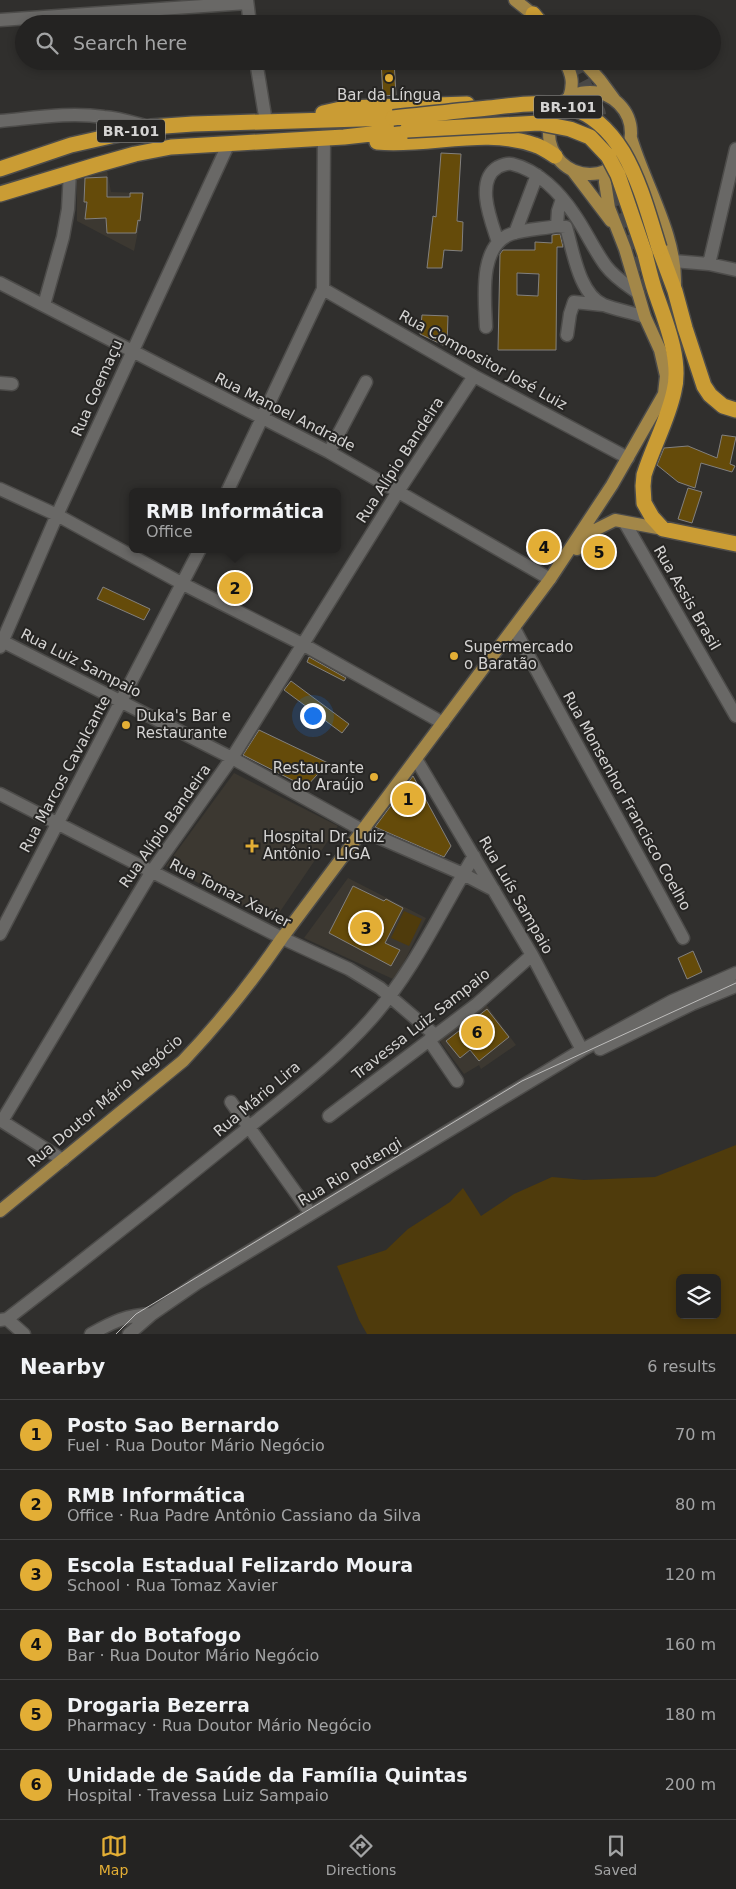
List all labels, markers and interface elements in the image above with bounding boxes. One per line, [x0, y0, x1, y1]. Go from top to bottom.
search box [15, 15, 721, 70]
icon: search [33, 29, 61, 57]
text: Search here [73, 32, 187, 54]
marker: Bar da Língua [383, 72, 395, 84]
place label: Bar da Língua [337, 86, 441, 104]
road number: BR-101 [534, 95, 602, 118]
road number: BR-101 [97, 120, 165, 142]
street label: Rua Compositor José Luiz [396, 306, 570, 414]
street label: Rua Coemaçu [68, 337, 126, 439]
street label: Rua Manoel Andrade [212, 369, 358, 455]
street label: Rua Alípio Bandeira [352, 394, 448, 526]
popup [129, 488, 341, 553]
text: RMB Informática [146, 500, 324, 522]
text: Office [146, 522, 193, 541]
pin: 4 [528, 528, 560, 566]
pin: 5 [583, 533, 615, 571]
street label: Rua Assis Brasil [650, 543, 724, 653]
pin: 2 [219, 569, 251, 607]
street label: Rua Luiz Sampaio [18, 625, 144, 701]
place label: Supermercado o Baratão [464, 638, 574, 673]
marker: Supermercado o Baratão [448, 650, 460, 662]
street label: Rua Monsenhor Francisco Coelho [559, 688, 695, 914]
street label: Rua Marcos Cavalcante [16, 692, 114, 856]
your location [300, 703, 326, 729]
place label: Duka's Bar e Restaurante [136, 707, 231, 742]
marker: Duka's Bar e Restaurante [120, 719, 132, 731]
place label: Restaurante do Araújo [273, 759, 364, 794]
street label: Rua Alípio Bandeira [116, 761, 214, 891]
marker: Restaurante do Araújo [368, 771, 380, 783]
pin: 1 [392, 780, 424, 818]
place label: Hospital Dr. Luiz Antônio - LIGA [263, 828, 385, 863]
street label: Rua Luís Sampaio [475, 833, 557, 957]
marker: Hospital Dr. Luiz Antônio - LIGA [245, 839, 259, 853]
street label: Rua Tomaz Xavier [167, 855, 294, 932]
pin: 3 [350, 909, 382, 947]
street label: Travessa Luiz Sampaio [348, 965, 493, 1084]
pin: 6 [461, 1013, 493, 1051]
street label: Rua Doutor Mário Negócio [24, 1031, 186, 1171]
street label: Rua Mário Lira [210, 1058, 304, 1140]
street label: Rua Rio Potengi [295, 1134, 405, 1210]
map controls [676, 1274, 721, 1319]
button: layers [676, 1274, 721, 1319]
text: Nearby [20, 1355, 105, 1379]
text: 6 results [647, 1357, 716, 1376]
text: Posto Sao Bernardo [67, 1414, 279, 1436]
text: 1 [30, 1425, 42, 1444]
text: 70 m [675, 1425, 716, 1444]
text: Fuel · Rua Doutor Mário Negócio [67, 1436, 325, 1455]
text: RMB Informática [67, 1484, 245, 1506]
text: 2 [30, 1495, 42, 1514]
text: 80 m [675, 1495, 716, 1514]
text: Office · Rua Padre Antônio Cassiano da Silva [67, 1506, 421, 1525]
text: Escola Estadual Felizardo Moura [67, 1554, 413, 1576]
text: 3 [30, 1565, 42, 1584]
text: 120 m [665, 1565, 716, 1584]
text: School · Rua Tomaz Xavier [67, 1576, 278, 1595]
text: Bar do Botafogo [67, 1624, 241, 1646]
text: 4 [30, 1635, 42, 1654]
text: 160 m [665, 1635, 716, 1654]
text: Bar · Rua Doutor Mário Negócio [67, 1646, 319, 1665]
text: Drogaria Bezerra [67, 1694, 250, 1716]
text: 5 [30, 1705, 42, 1724]
text: 180 m [665, 1705, 716, 1724]
text: Pharmacy · Rua Doutor Mário Negócio [67, 1716, 372, 1735]
text: Unidade de Saúde da Família Quintas [67, 1764, 468, 1786]
text: 6 [30, 1775, 42, 1794]
text: 200 m [665, 1775, 716, 1794]
text: Hospital · Travessa Luiz Sampaio [67, 1786, 329, 1805]
tab: Map [99, 1832, 128, 1878]
tab: Directions [326, 1832, 396, 1878]
tab: Saved [594, 1832, 637, 1878]

